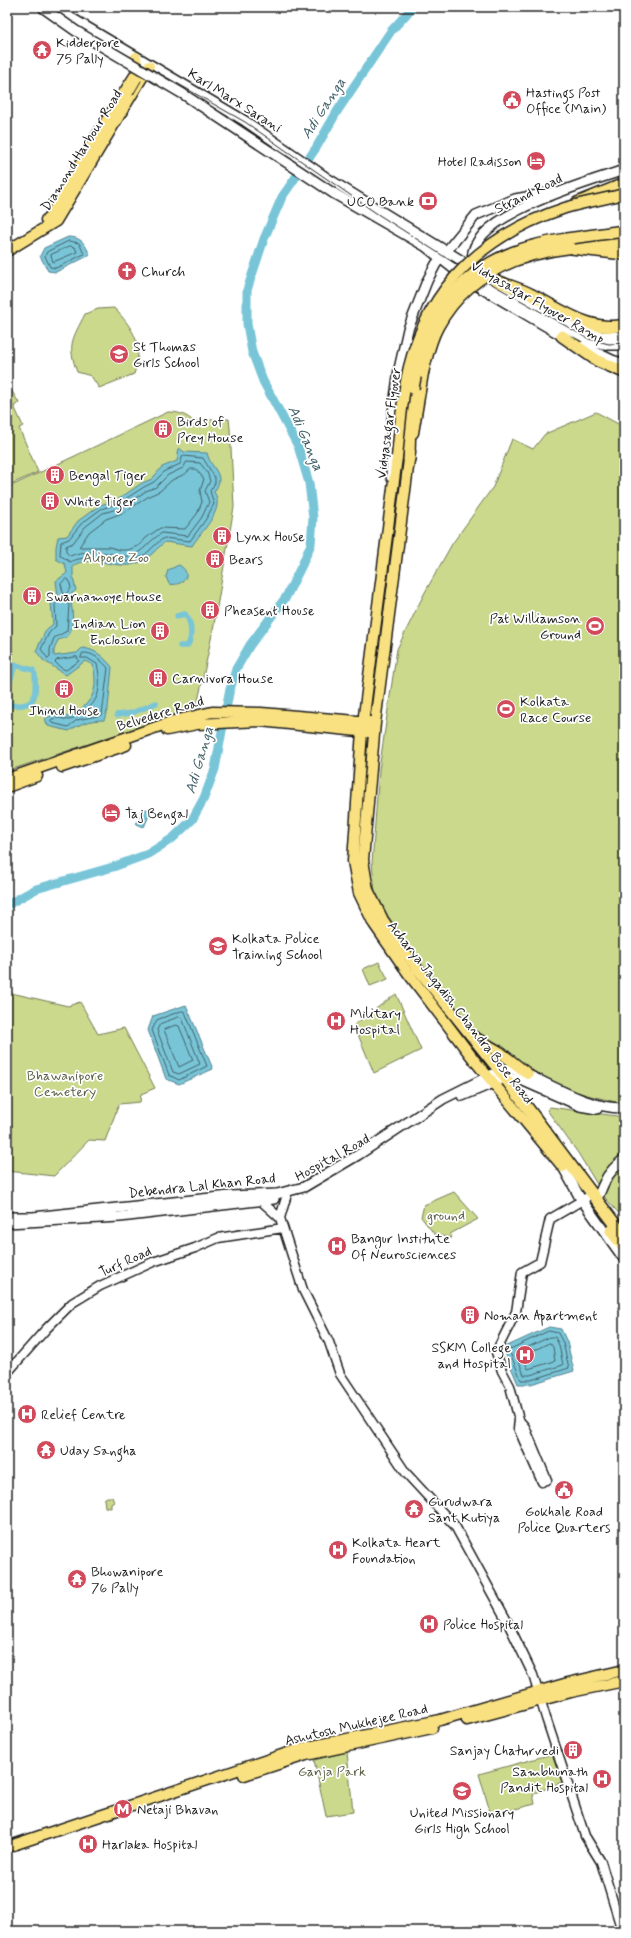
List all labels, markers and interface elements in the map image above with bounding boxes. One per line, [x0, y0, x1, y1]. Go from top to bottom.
place label: Kidderpore 75 Pally [56, 34, 120, 68]
temple icon: Kidderpore 75 Pally [31, 39, 53, 61]
street label: Karl Marx Sarani [184, 65, 285, 137]
water label: Adi Ganga [297, 74, 351, 143]
place label: Hastings Post Office (Main) [526, 84, 606, 118]
street label: Diamond Harbour Road [37, 86, 127, 215]
public building icon: Hastings Post Office (Main) [501, 89, 523, 111]
hotel icon: Hotel Radisson [525, 150, 547, 172]
place label: Hotel Radisson [438, 153, 522, 171]
street label: Strand Road [491, 170, 565, 218]
bank icon: UCO Bank [417, 190, 439, 212]
place label: UCO Bank [347, 193, 414, 211]
street label: Vidyasagar Flyover Ramp [466, 257, 608, 350]
church icon: Church [116, 260, 138, 282]
place label: Church [141, 263, 186, 281]
place label: St Thomas Girls School [133, 338, 200, 372]
school or university icon: St Thomas Girls School [108, 343, 130, 365]
street label: Vidyasagar Flyover [372, 366, 408, 480]
water label: Adi Ganga [282, 403, 328, 474]
place label: Birds of Prey House [177, 413, 243, 447]
building icon: Birds of Prey House [152, 418, 174, 440]
building icon: Bengal Tiger [44, 464, 66, 486]
place label: Bengal Tiger [69, 467, 146, 486]
building icon: White Tiger [39, 490, 61, 512]
place label: White Tiger [64, 493, 136, 513]
building icon: Lynx House [211, 525, 233, 547]
place label: Lynx House [236, 528, 305, 546]
building icon: Bears [204, 548, 226, 570]
park label: Alipore Zoo [83, 549, 149, 567]
place label: Bears [229, 551, 263, 569]
building icon: Swarnamoye House [21, 585, 43, 607]
place label: Swarnamoye House [46, 588, 162, 606]
building icon: Pheasent House [199, 599, 221, 621]
place label: Pheasent House [224, 602, 315, 620]
place label: Pat Williamson Ground [490, 610, 581, 644]
place label: Indian Lion Enclosure [73, 615, 146, 649]
sports icon: Pat Williamson Ground [584, 615, 606, 637]
building icon: Indian Lion Enclosure [149, 620, 171, 642]
building icon: Carnivora House [147, 667, 169, 689]
place label: Carnivora House [172, 670, 273, 688]
building icon: Jhind House [53, 678, 75, 700]
street label: Belvedere Road [115, 692, 206, 736]
place label: Kolkata Race Course [520, 693, 591, 727]
sports icon: Kolkata Race Course [495, 698, 517, 720]
place label: Jhind House [29, 702, 100, 720]
water label: Adi Ganga [181, 724, 219, 796]
hotel icon: Taj Bengal [100, 802, 122, 824]
place label: Taj Bengal [125, 805, 188, 825]
street label: Acharya Jagadish Chandra Bose Road [383, 917, 537, 1108]
place label: Kolkata Police Training School [232, 930, 322, 966]
school or university icon: Kolkata Police Training School [207, 935, 229, 957]
place label: Military Hospital [350, 1005, 401, 1039]
hospital icon: Military Hospital [325, 1010, 347, 1032]
park label: Bhawanipore Cemetery [27, 1067, 103, 1101]
street label: Hospital Road [292, 1130, 373, 1186]
street label: Debendra Lal Khan Road [128, 1169, 277, 1203]
park label: ground [427, 1207, 465, 1225]
place label: Bangur Institute Of Neurosciences [351, 1230, 456, 1264]
hospital icon: Bangur Institute Of Neurosciences [326, 1235, 348, 1257]
street label: Turf Road [96, 1242, 155, 1281]
building icon: Noman Apartment [459, 1304, 481, 1326]
place label: Noman Apartment [484, 1307, 597, 1326]
place label: SSKM College and Hospital [432, 1339, 511, 1373]
hospital icon: SSKM College and Hospital [514, 1344, 536, 1366]
hospital icon: Relief Centre [16, 1403, 38, 1425]
place label: Relief Centre [41, 1406, 126, 1424]
temple icon: Uday Sangha [35, 1439, 57, 1461]
place label: Uday Sangha [60, 1442, 137, 1462]
public building icon: Gokhale Road Police Quarters [553, 1479, 575, 1501]
place label: Gurudwara Sant Kutiya [428, 1493, 500, 1527]
temple icon: Gurudwara Sant Kutiya [403, 1498, 425, 1520]
place label: Gokhale Road Police Quarters [518, 1503, 611, 1537]
place label: Kolkata Heart Foundation [352, 1534, 441, 1568]
hospital icon: Kolkata Heart Foundation [327, 1539, 349, 1561]
place label: Bhowanipore 76 Pally [91, 1563, 164, 1597]
temple icon: Bhowanipore 76 Pally [66, 1568, 88, 1590]
hospital icon: Police Hospital [418, 1613, 440, 1635]
place label: Police Hospital [443, 1616, 523, 1634]
street label: Ashutosh Mukhejee Road [283, 1700, 429, 1750]
building icon: Sanjay Chaturvedi [562, 1739, 584, 1761]
place label: Sanjay Chaturvedi [450, 1742, 559, 1760]
park label: Ganja Park [298, 1763, 366, 1781]
place label: Sambhunath Pandit Hospital [500, 1763, 588, 1797]
hospital icon: Sambhunath Pandit Hospital [591, 1768, 613, 1790]
school or university icon: United Missionary Girls High School [451, 1780, 473, 1802]
metro station icon: Netaji Bhavan [112, 1798, 134, 1820]
place label: Netaji Bhavan [137, 1801, 218, 1819]
place label: United Missionary Girls High School [410, 1804, 514, 1839]
hospital icon: Harlaka Hospital [77, 1833, 99, 1855]
place label: Harlaka Hospital [102, 1836, 198, 1854]

